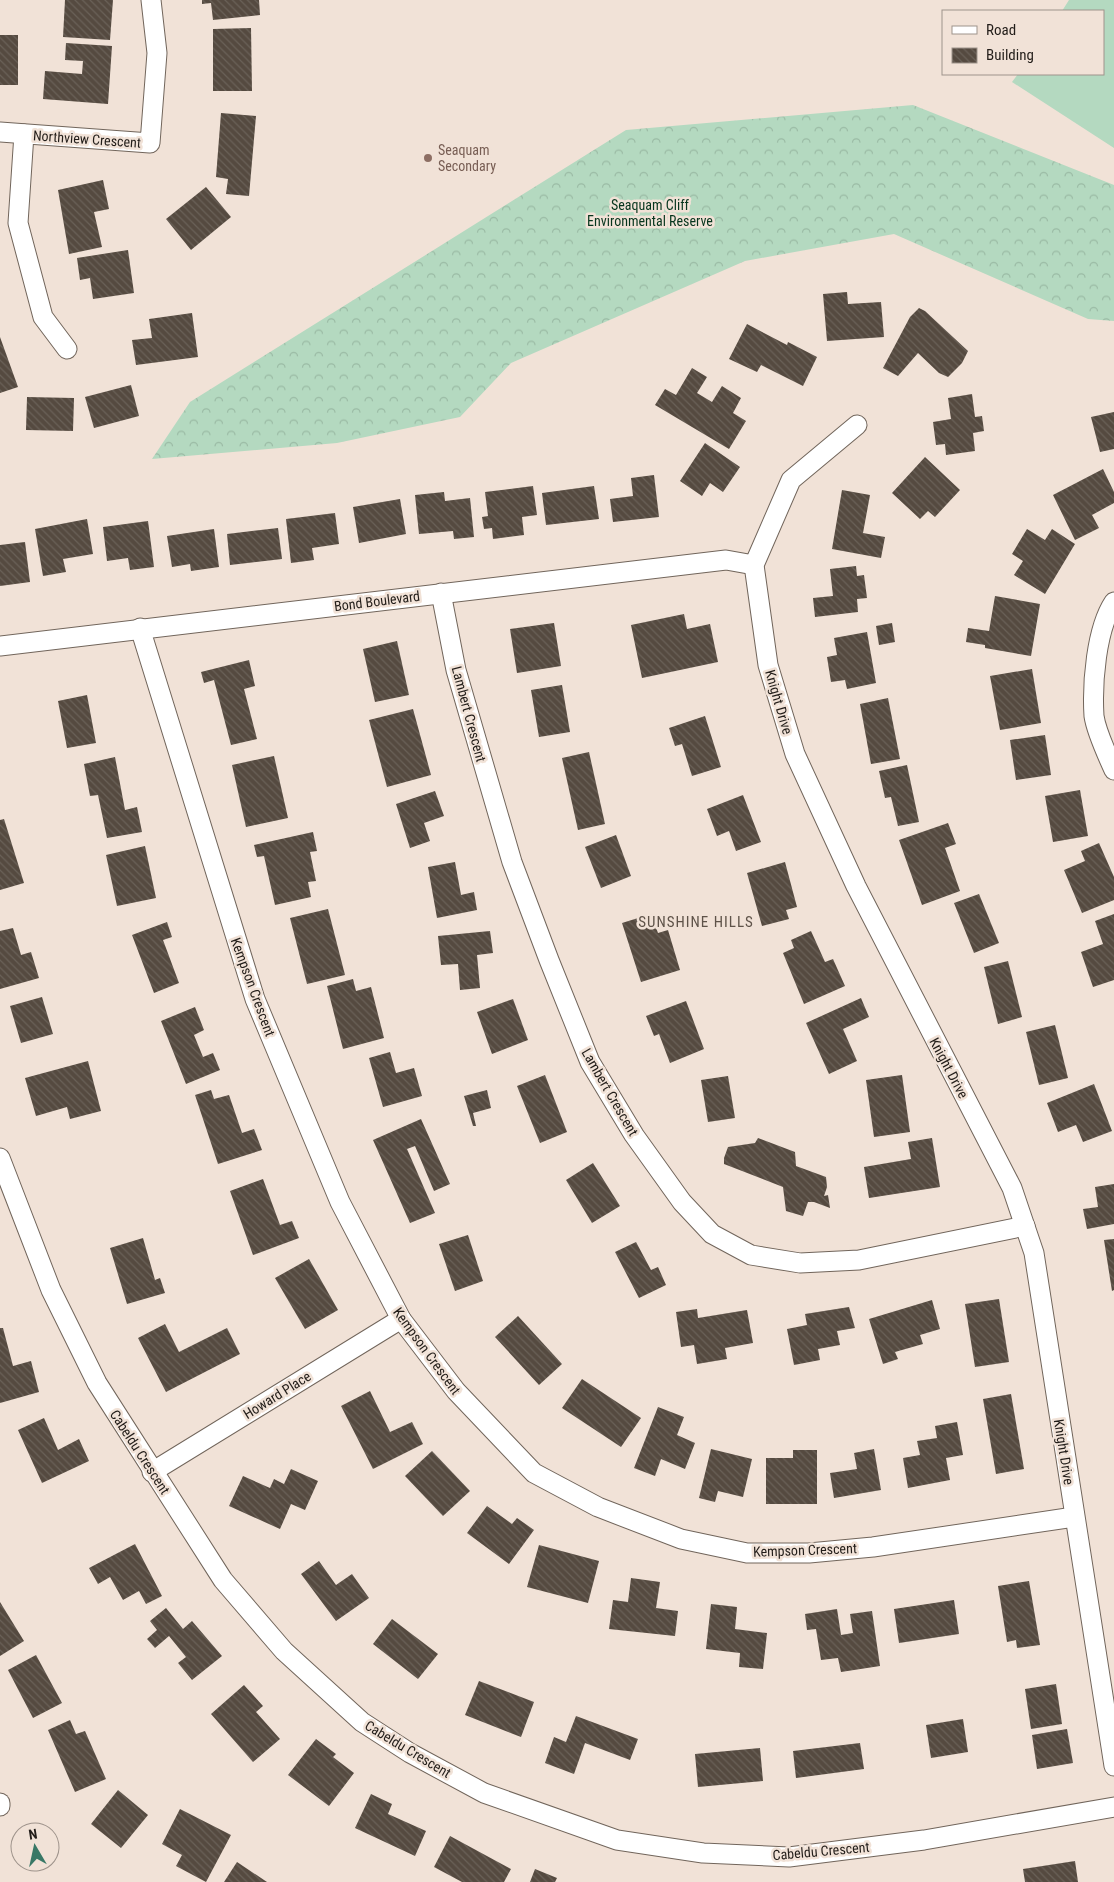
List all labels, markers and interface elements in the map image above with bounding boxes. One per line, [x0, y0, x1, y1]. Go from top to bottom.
legend [942, 10, 1104, 75]
text: Road [986, 21, 1016, 39]
text: Building [986, 46, 1034, 64]
street label: Northview Crescent [32, 127, 142, 151]
place label: Seaquam Secondary [438, 142, 496, 174]
marker: Seaquam Secondary [422, 152, 434, 164]
park label: Seaquam Cliff Environmental Reserve [587, 197, 713, 229]
street label: Bond Boulevard [333, 588, 421, 614]
street label: Lambert Crescent [449, 664, 489, 764]
street label: Knight Drive [762, 668, 796, 737]
district label: SUNSHINE HILLS [638, 913, 754, 931]
street label: Kempson Crescent [228, 935, 278, 1039]
street label: Knight Drive [926, 1035, 972, 1101]
street label: Lambert Crescent [578, 1045, 642, 1139]
street label: Kempson Crescent [390, 1304, 464, 1398]
street label: Howard Place [240, 1368, 314, 1422]
street label: Cabeldu Crescent [107, 1407, 173, 1497]
street label: Knight Drive [1051, 1418, 1077, 1486]
street label: Kempson Crescent [753, 1540, 857, 1560]
street label: Cabeldu Crescent [362, 1717, 454, 1781]
north arrow [10, 1822, 60, 1872]
text: N [27, 1826, 38, 1843]
street label: Cabeldu Crescent [772, 1839, 870, 1863]

